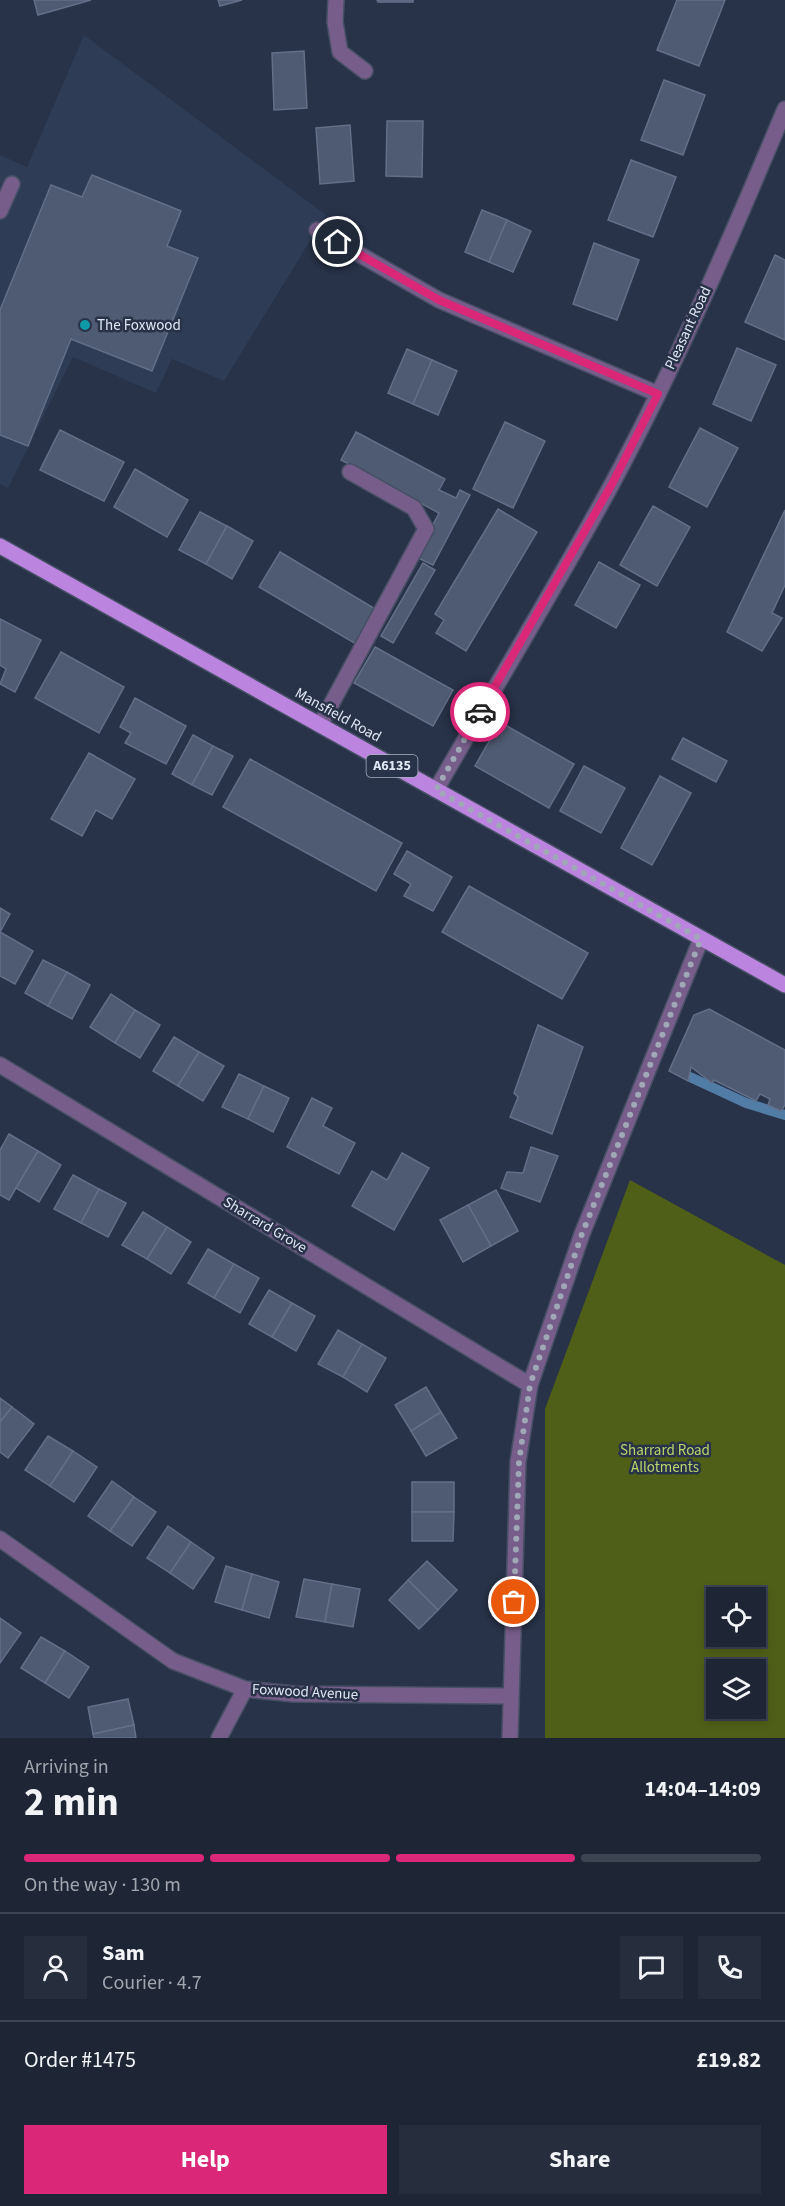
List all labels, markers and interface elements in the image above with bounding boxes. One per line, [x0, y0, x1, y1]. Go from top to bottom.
pin [312, 216, 363, 267]
icon: home [321, 225, 354, 258]
street label: Pleasant Road [660, 283, 716, 373]
place label: The Foxwood [97, 315, 181, 336]
marker: The Foxwood [78, 318, 92, 332]
courier [450, 682, 510, 742]
street label: Mansfield Road [291, 683, 385, 747]
icon: car [464, 696, 497, 729]
road number: A6135 [366, 755, 418, 777]
street label: Sharrard Grove [219, 1192, 311, 1258]
park label: Sharrard Road Allotments [620, 1440, 710, 1478]
pin [488, 1576, 539, 1627]
icon: bag [497, 1585, 530, 1618]
map controls [706, 1587, 766, 1719]
button: locate [706, 1587, 766, 1647]
button: layers [706, 1659, 766, 1719]
street label: Foxwood Avenue [251, 1679, 359, 1705]
text: Arriving in [24, 1753, 109, 1781]
text: 14:04–14:09 [644, 1773, 761, 1805]
text: 2 min [24, 1775, 119, 1831]
text: On the way · 130 m [24, 1871, 181, 1899]
button: person [24, 1936, 87, 1999]
button: chat [620, 1936, 683, 1999]
button: phone [698, 1936, 761, 1999]
text: Sam [102, 1937, 145, 1969]
text: Courier · 4.7 [102, 1969, 202, 1997]
text: Order #1475 [24, 2044, 136, 2076]
text: £19.82 [696, 2044, 761, 2076]
button: Help [24, 2125, 387, 2194]
button: Share [399, 2125, 761, 2194]

